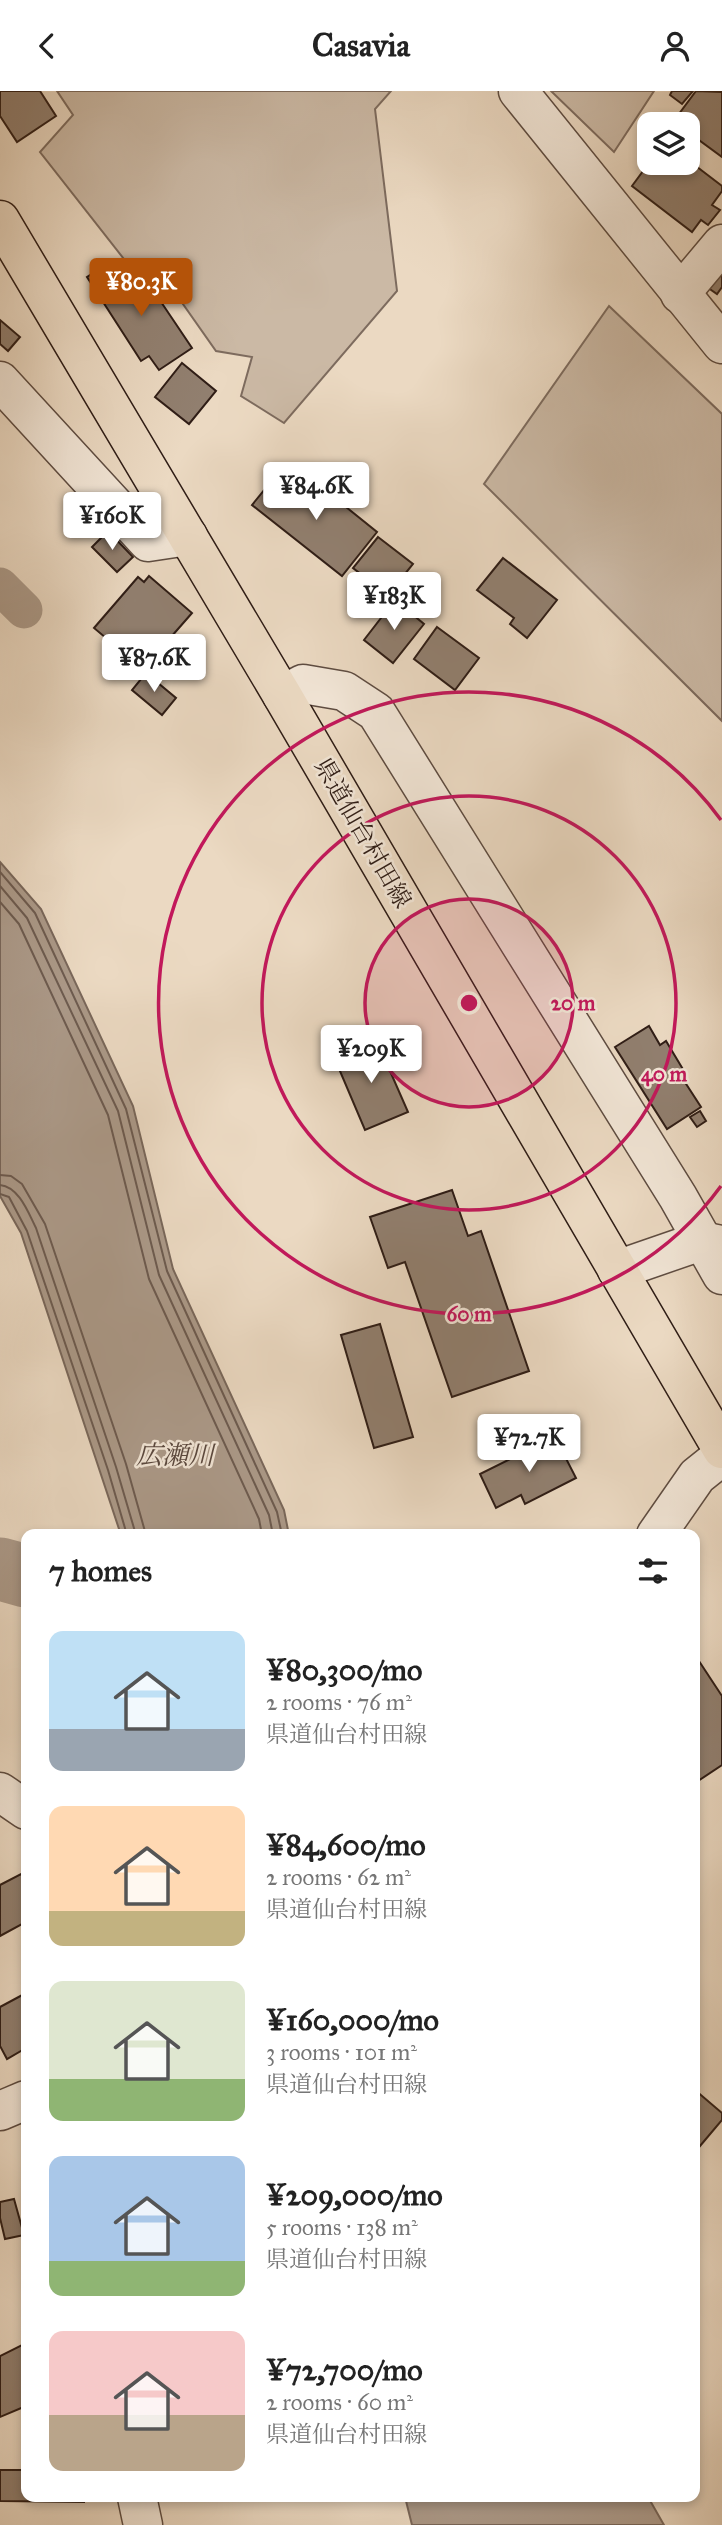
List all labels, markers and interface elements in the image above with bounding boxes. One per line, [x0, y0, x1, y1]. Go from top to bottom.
text: Casavia [312, 26, 410, 65]
icon: back [28, 27, 66, 65]
icon: person [656, 27, 694, 65]
map controls [637, 112, 700, 175]
button: layers [637, 112, 700, 175]
pin: ¥80.3K [84, 259, 198, 318]
text: ¥80.3K [105, 267, 177, 295]
pin: ¥84.6K [259, 463, 373, 522]
text: ¥84.6K [279, 471, 353, 499]
pin: ¥160K [63, 493, 161, 552]
text: ¥160K [79, 501, 145, 529]
pin: ¥183K [345, 573, 443, 632]
text: ¥183K [363, 581, 425, 609]
pin: ¥87.6K [97, 635, 211, 694]
text: ¥87.6K [118, 643, 190, 671]
street label: 県道仙台村田線 [308, 753, 418, 913]
text: 20 m [551, 990, 596, 1016]
centre of rings [457, 991, 481, 1015]
pin: ¥209K [322, 1025, 420, 1085]
text: ¥209K [337, 1034, 405, 1062]
text: 40 m [641, 1061, 687, 1087]
text: 60 m [446, 1301, 492, 1327]
pin: ¥72.7K [472, 1415, 586, 1474]
text: ¥72.7K [493, 1423, 565, 1451]
water label: 広瀬川 [136, 1439, 217, 1471]
icon: filters [634, 1552, 672, 1590]
text: 7 homes [49, 1553, 152, 1589]
text: ¥80,300/mo [266, 1652, 422, 1688]
icon: home [105, 1659, 189, 1743]
text: 2 rooms · 76 m² [266, 1688, 412, 1716]
text: 県道仙台村田線 [266, 1720, 427, 1748]
text: ¥84,600/mo [266, 1827, 426, 1863]
icon: home [105, 1834, 189, 1918]
text: 2 rooms · 62 m² [266, 1863, 411, 1891]
text: 県道仙台村田線 [266, 1895, 427, 1923]
text: ¥160,000/mo [266, 2002, 439, 2038]
icon: home [105, 2009, 189, 2093]
text: 3 rooms · 101 m² [266, 2038, 417, 2066]
text: 県道仙台村田線 [266, 2070, 427, 2098]
text: ¥209,000/mo [266, 2177, 443, 2213]
icon: home [105, 2184, 189, 2268]
text: 5 rooms · 138 m² [266, 2213, 418, 2241]
text: 県道仙台村田線 [266, 2245, 427, 2273]
text: ¥72,700/mo [266, 2352, 423, 2388]
icon: home [105, 2359, 189, 2443]
text: 2 rooms · 60 m² [266, 2388, 413, 2416]
text: 県道仙台村田線 [266, 2420, 427, 2448]

